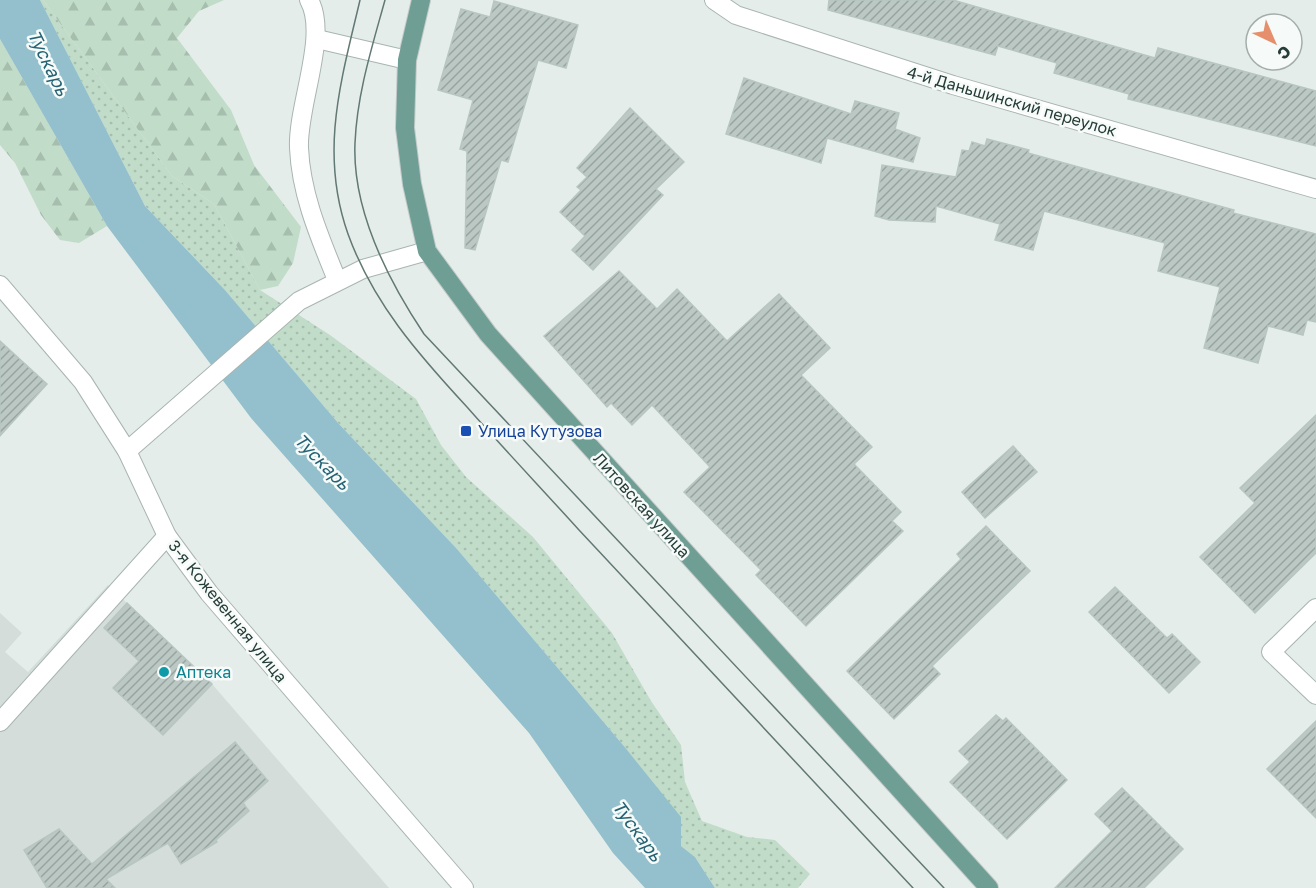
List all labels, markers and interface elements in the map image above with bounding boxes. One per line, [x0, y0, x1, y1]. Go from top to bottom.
north arrow [1244, 12, 1304, 72]
water label: Тускарь [24, 26, 74, 99]
text: С [1273, 42, 1295, 64]
street label: 4-й Даньшинский переулок [905, 61, 1119, 141]
place label: Улица Кутузова [478, 421, 602, 441]
marker: Улица Кутузова [459, 424, 473, 438]
water label: Тускарь [290, 428, 355, 495]
street label: Литовская улица [590, 448, 694, 562]
street label: 3-я Кожевенная улица [164, 536, 292, 686]
place label: Аптека [176, 662, 231, 682]
marker: Аптека [157, 665, 171, 679]
water label: Тускарь [608, 796, 668, 866]

